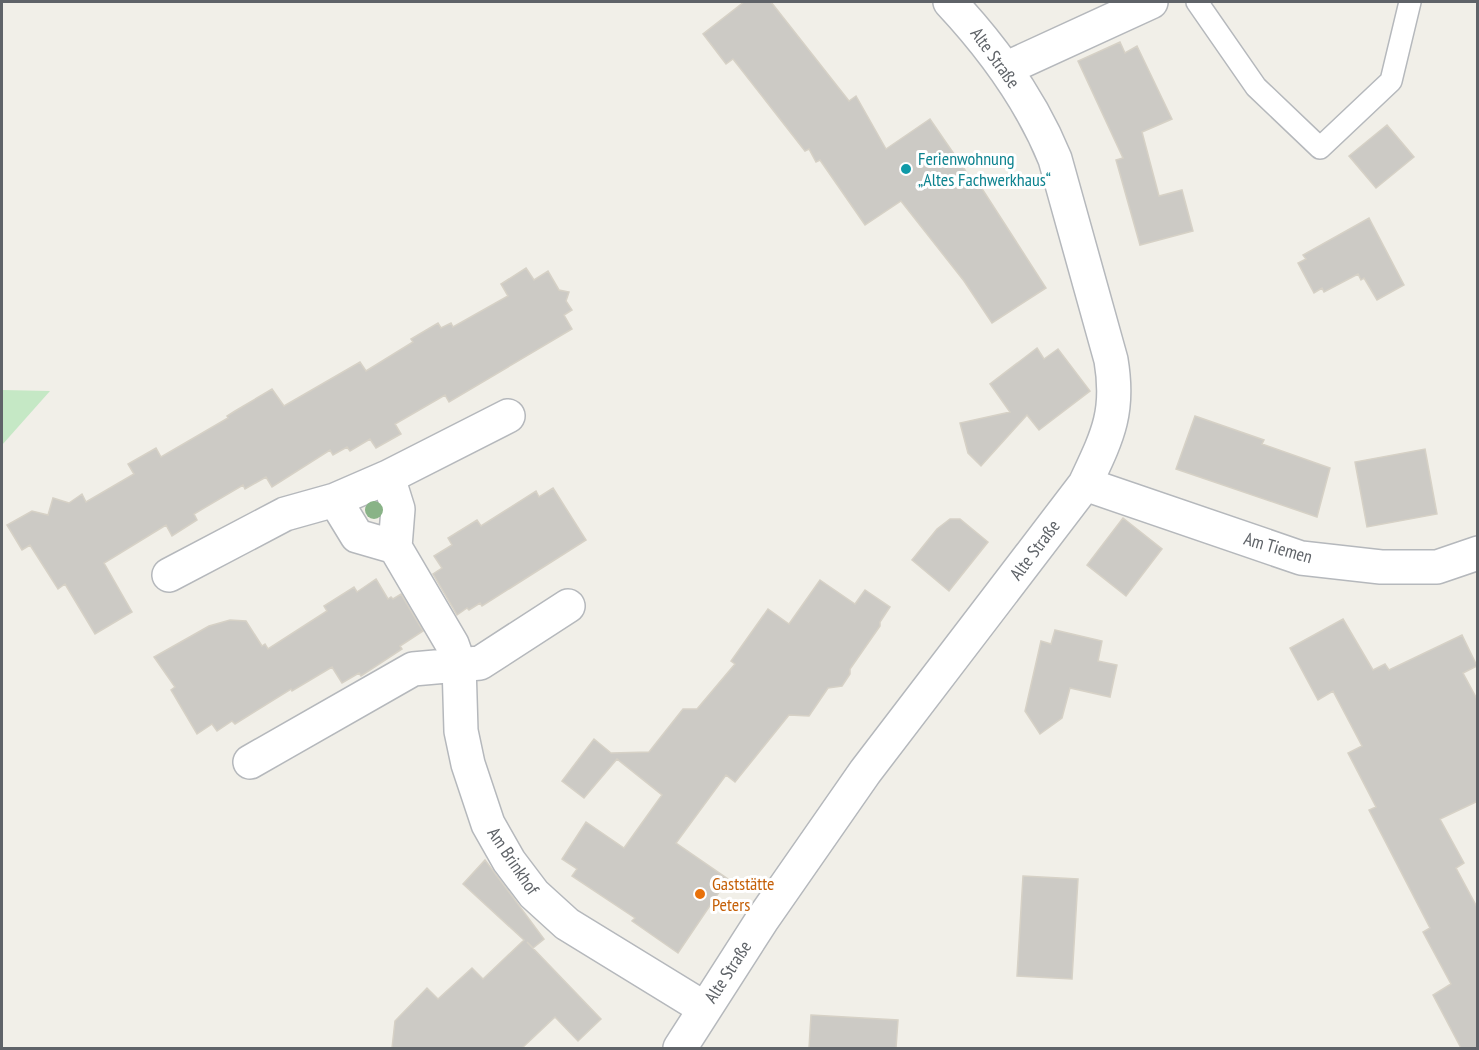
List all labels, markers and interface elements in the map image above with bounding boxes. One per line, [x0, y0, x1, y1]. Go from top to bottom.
street label: Alte Straße [966, 23, 1025, 93]
place label: Ferienwohnung „Altes Fachwerkhaus“ [918, 147, 1051, 191]
marker: Ferienwohnung „Altes Fachwerkhaus“ [899, 162, 913, 176]
street label: Alte Straße [1004, 515, 1065, 584]
street label: Am Tiemen [1241, 527, 1315, 568]
street label: Am Brinkhof [483, 823, 545, 900]
place label: Gaststätte Peters [712, 872, 775, 916]
marker: Gaststätte Peters [693, 887, 707, 901]
street label: Alte Straße [699, 936, 756, 1007]

